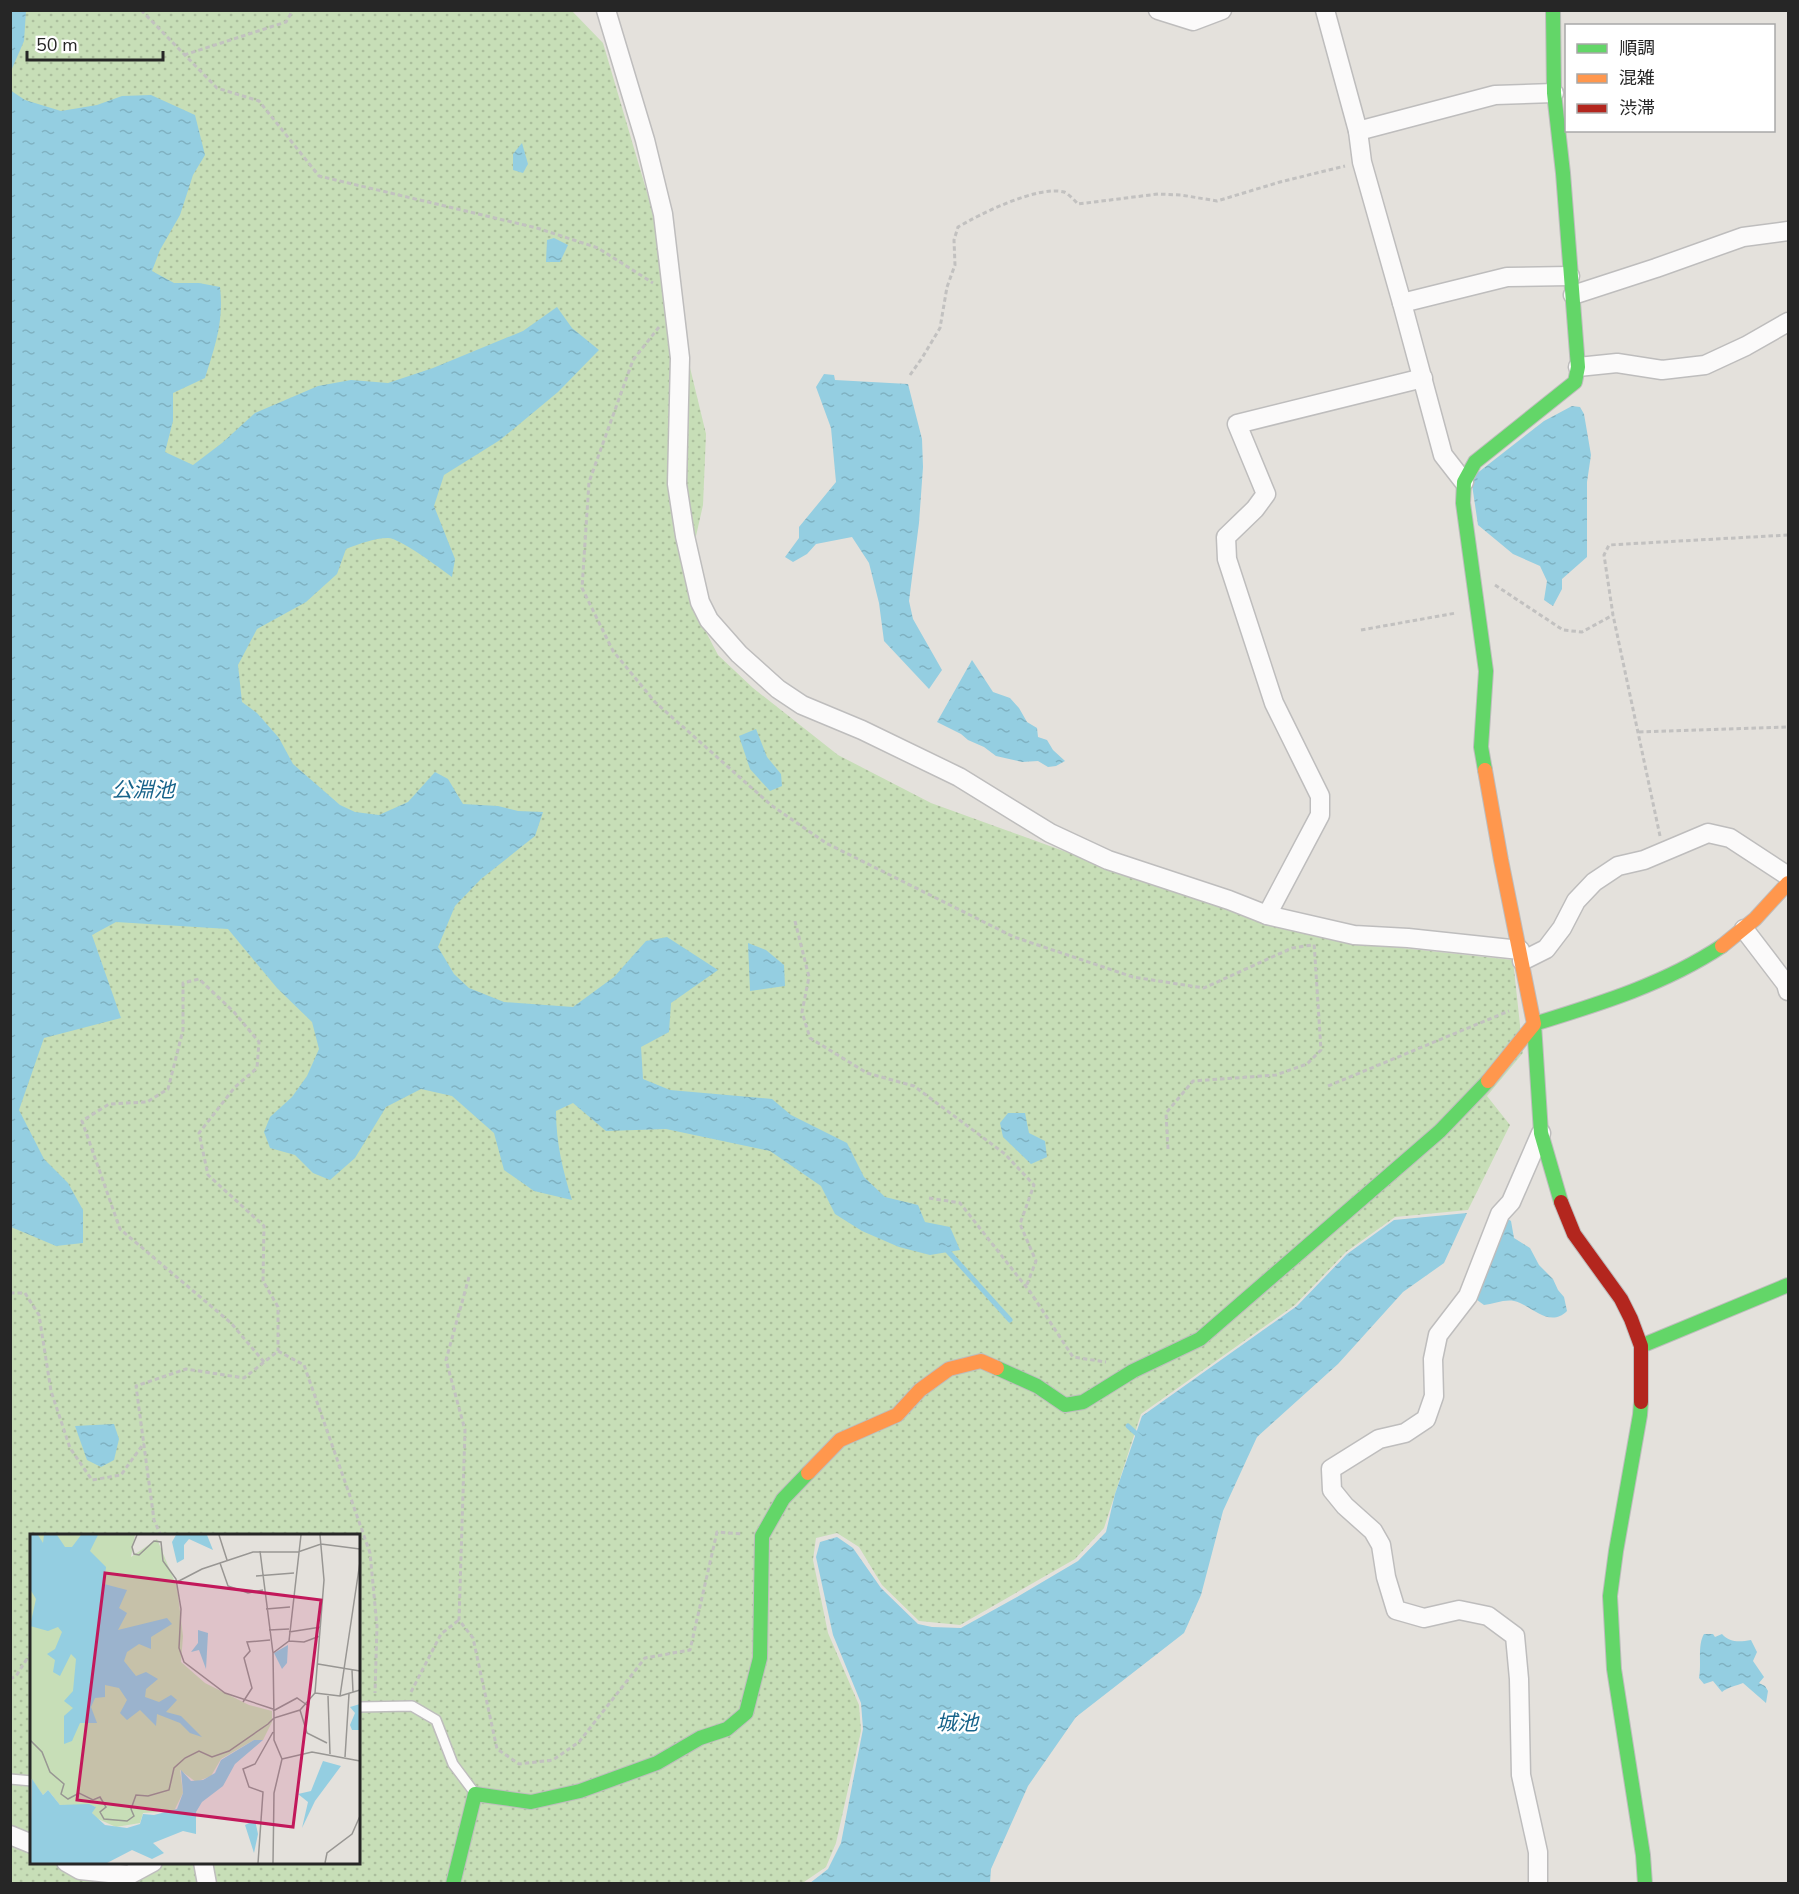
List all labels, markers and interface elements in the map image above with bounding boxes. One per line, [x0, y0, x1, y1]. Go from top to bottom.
scale bar [27, 24, 164, 62]
legend [1565, 24, 1775, 132]
text: 50 m [36, 33, 78, 57]
text: 順調 [1619, 36, 1655, 60]
text: 混雑 [1619, 66, 1655, 90]
text: 渋滞 [1619, 96, 1655, 120]
water label: 公淵池 [112, 776, 176, 804]
inset map [30, 1534, 360, 1864]
water label: 城池 [936, 1709, 980, 1737]

